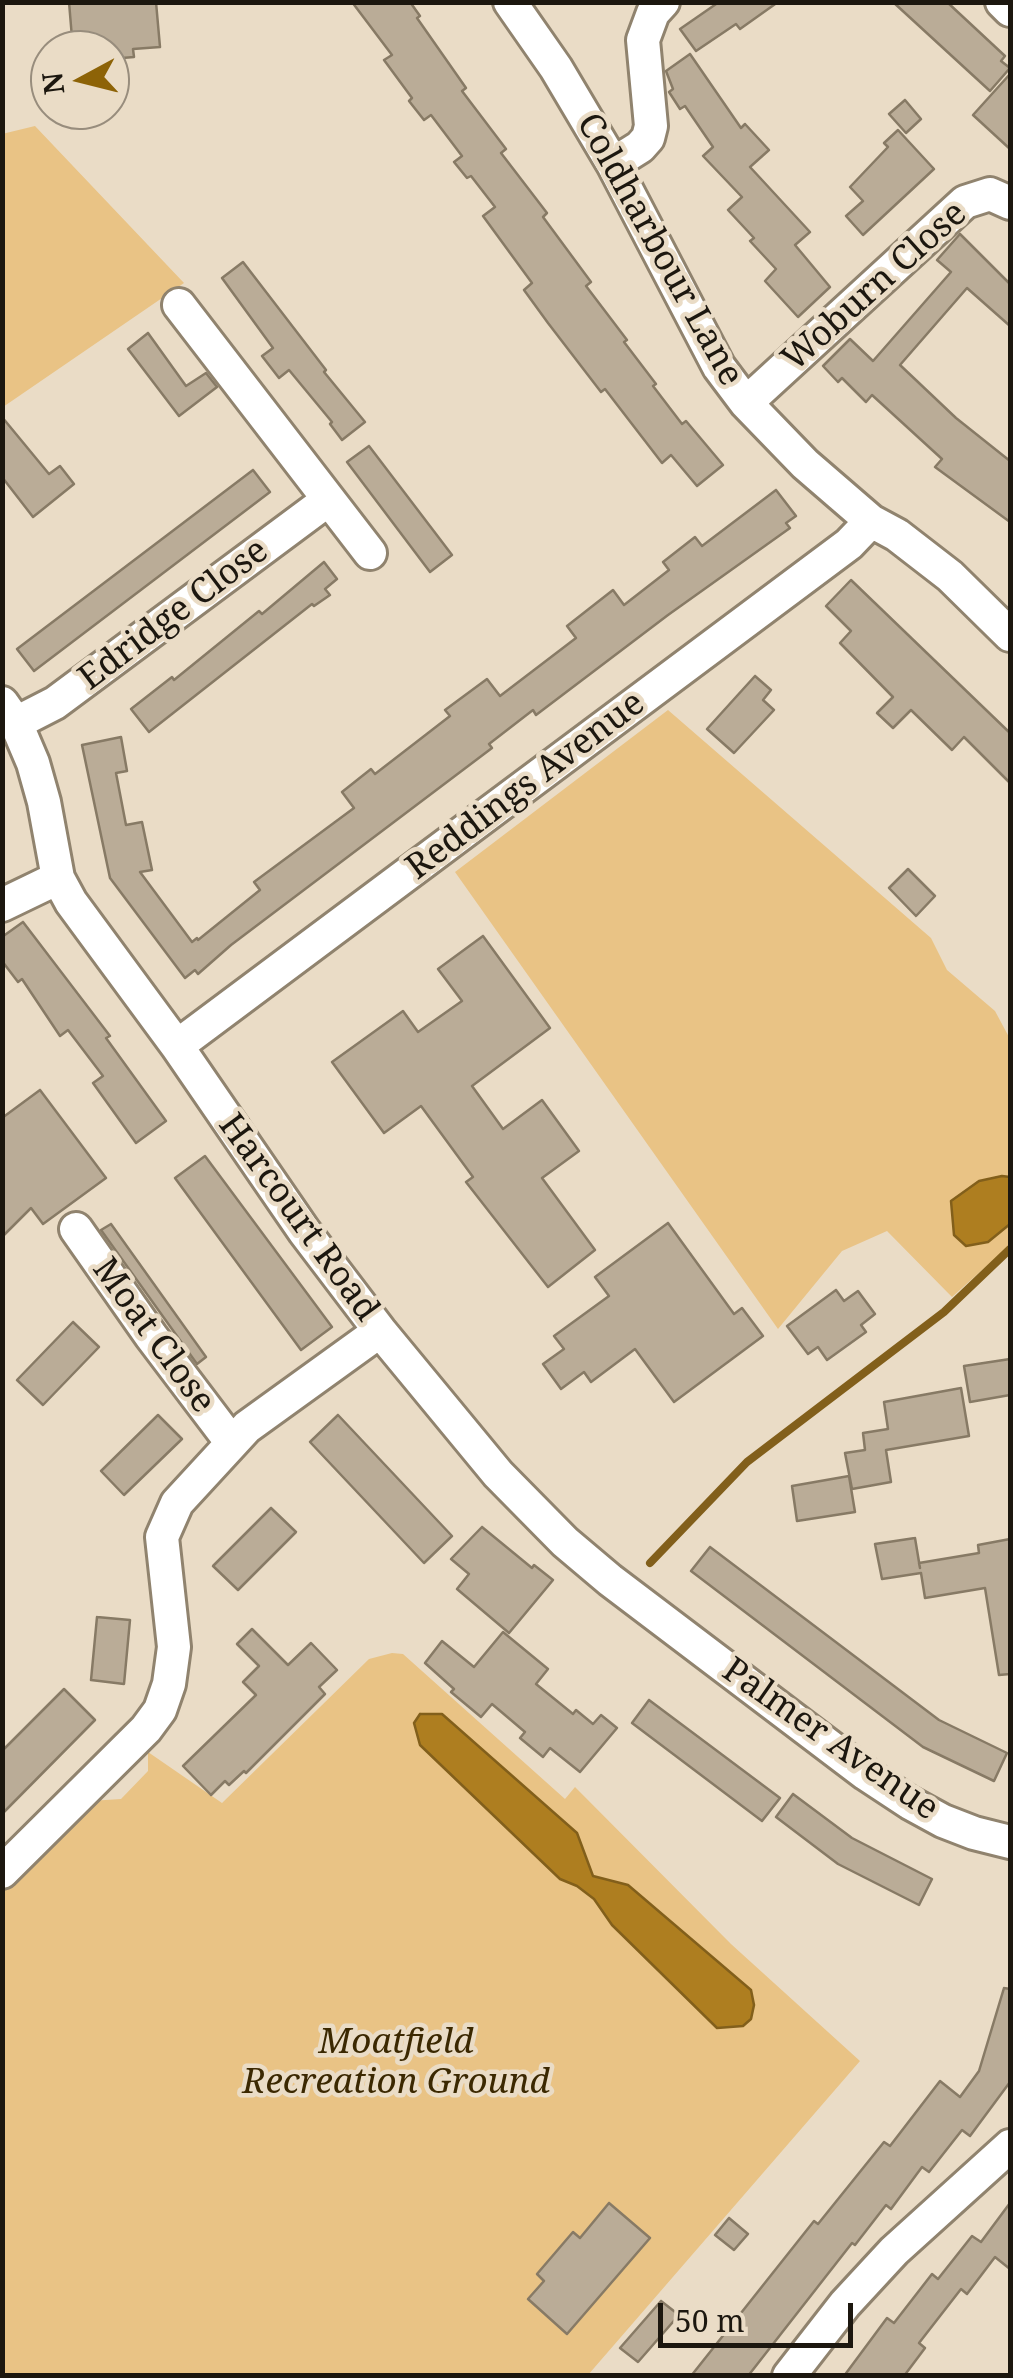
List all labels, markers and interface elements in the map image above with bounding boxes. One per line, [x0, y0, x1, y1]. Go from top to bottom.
north arrow [30, 30, 130, 130]
text: N [32, 70, 72, 97]
street label: Coldharbour Lane [567, 107, 751, 393]
street label: Woburn Close [774, 193, 976, 381]
street label: Edridge Close [71, 530, 277, 700]
street label: Reddings Avenue [399, 683, 653, 889]
street label: Harcourt Road [209, 1106, 387, 1330]
street label: Moat Close [83, 1250, 223, 1422]
street label: Palmer Avenue [714, 1650, 946, 1830]
park label: Moatfield Recreation Ground [242, 2022, 550, 2104]
scale bar [663, 2283, 858, 2345]
text: 50 m [675, 2300, 745, 2341]

